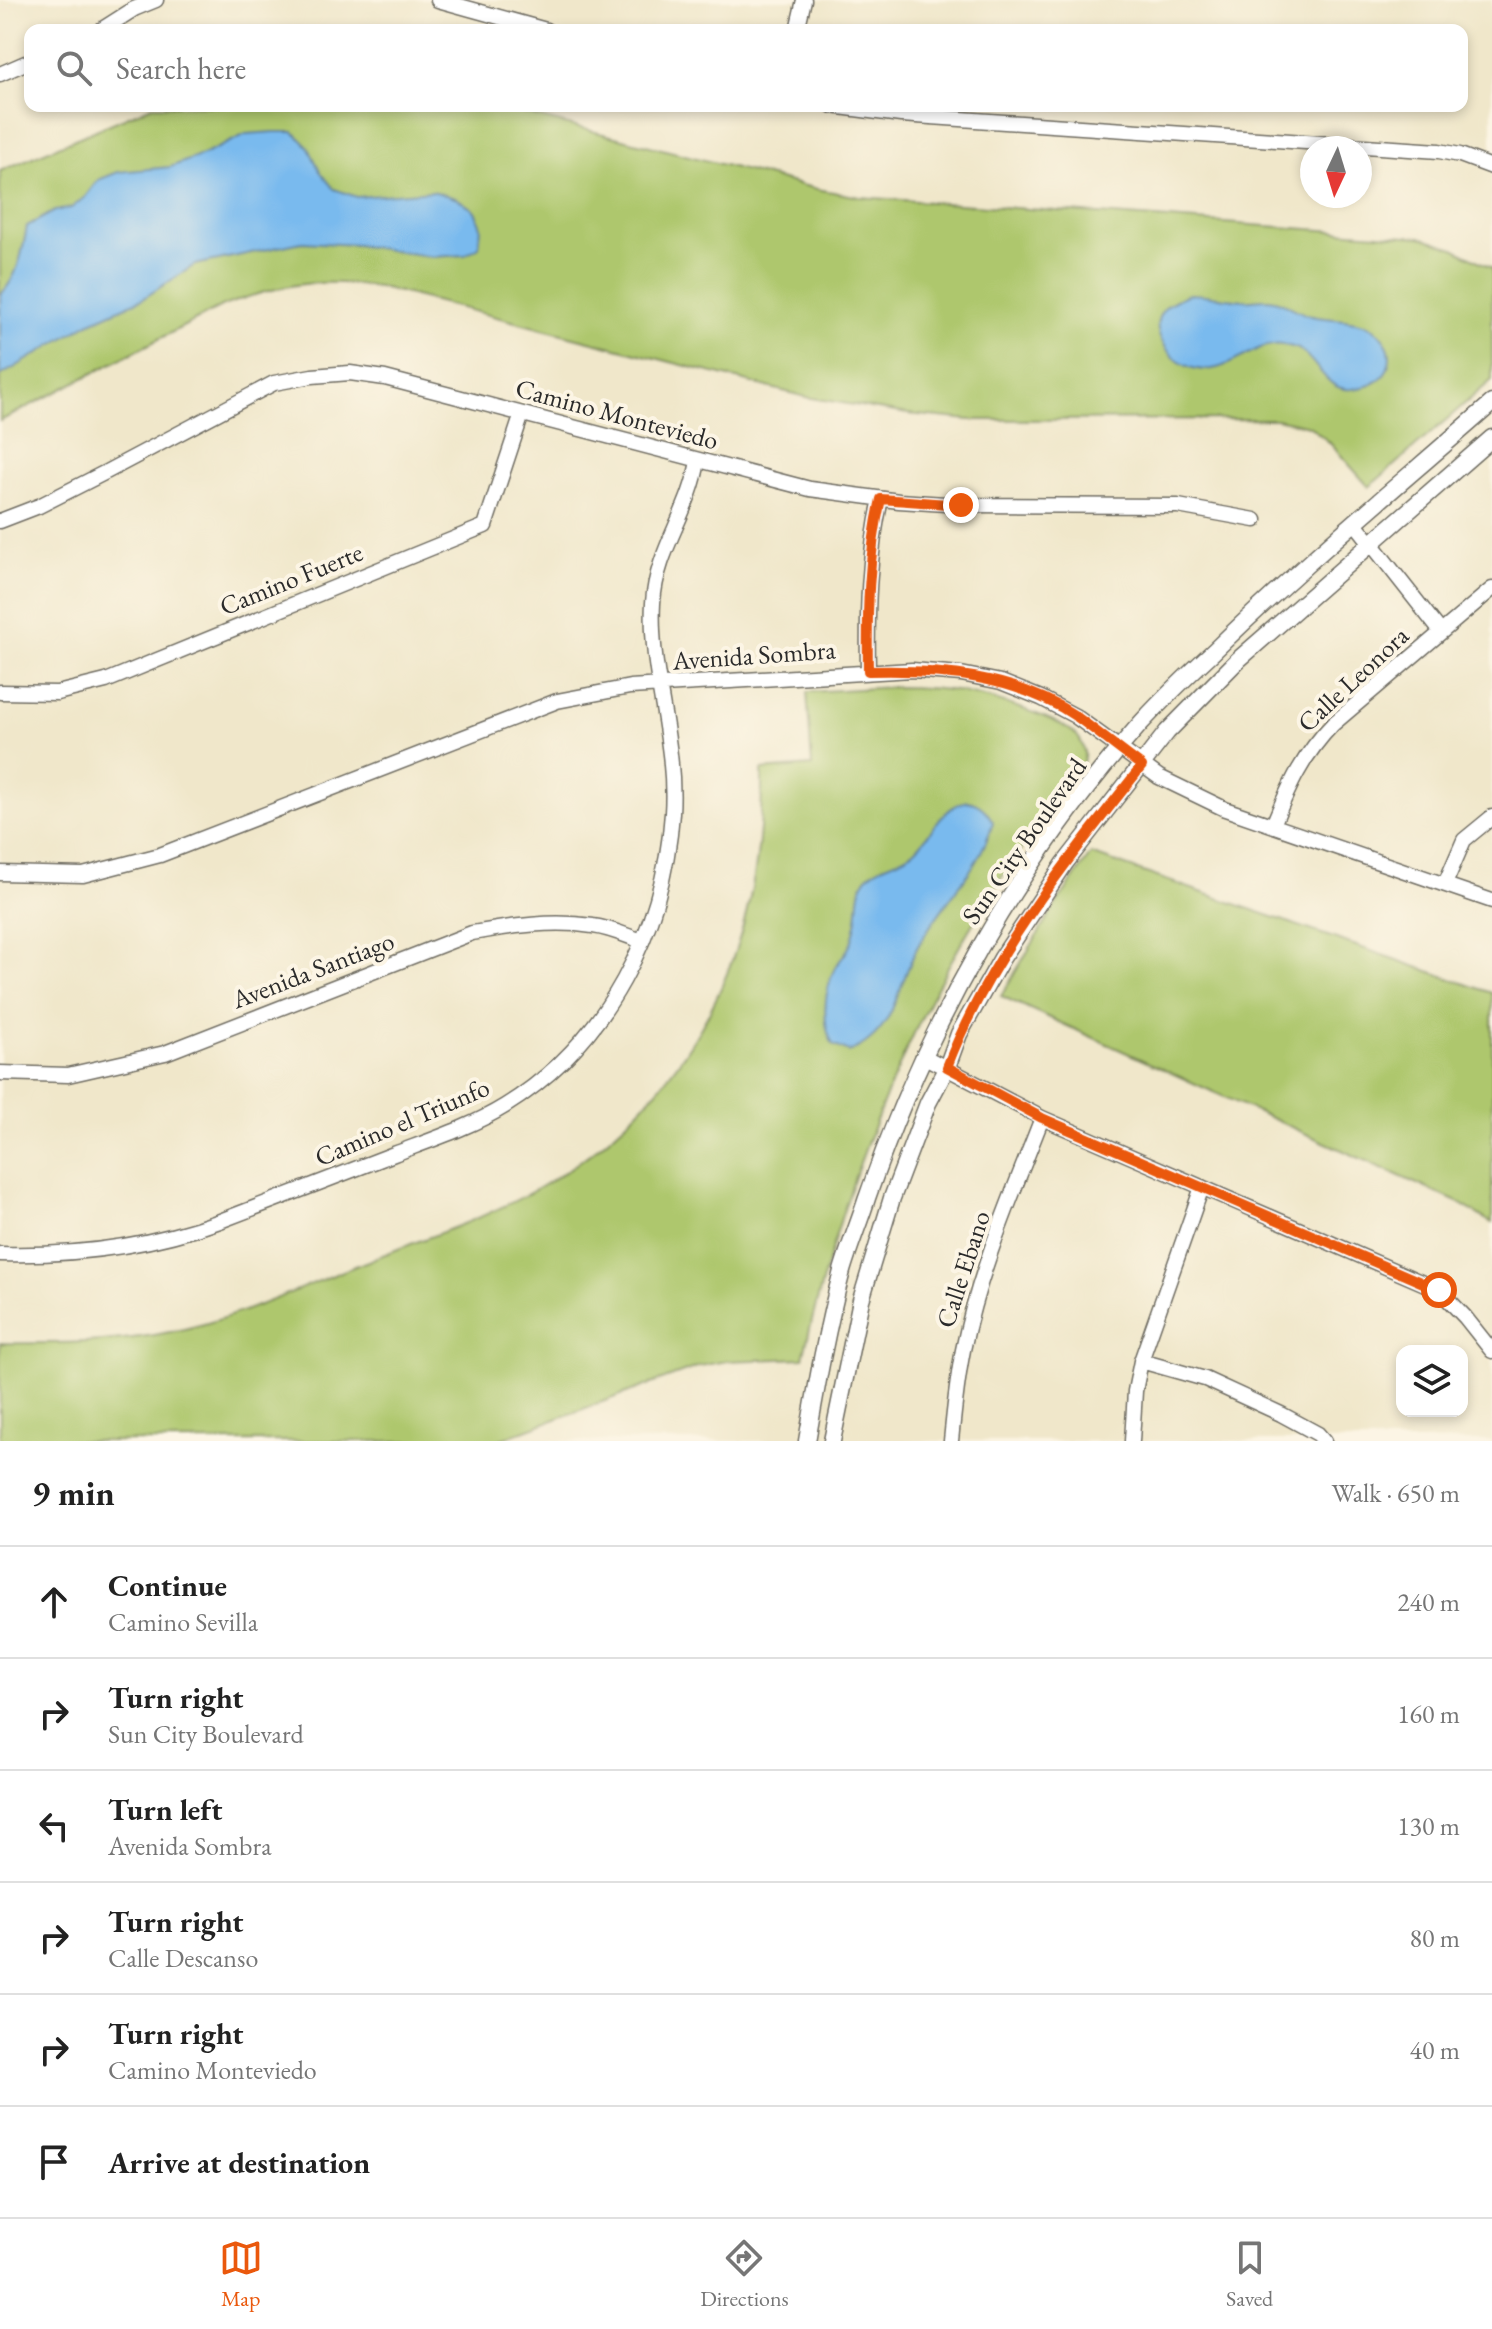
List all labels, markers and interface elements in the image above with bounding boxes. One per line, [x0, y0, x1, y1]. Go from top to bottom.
search box [24, 24, 1468, 112]
icon: search [52, 46, 96, 90]
text: Search here [116, 49, 246, 88]
north arrow [1300, 136, 1372, 208]
street label: Camino Monteviedo [512, 371, 722, 457]
route end [943, 487, 979, 523]
street label: Camino Fuerte [214, 535, 368, 623]
street label: Calle Leonora [1290, 618, 1416, 739]
street label: Avenida Sombra [670, 632, 837, 678]
street label: Sun City Boulevard [954, 750, 1095, 931]
street label: Avenida Santiago [226, 923, 399, 1017]
street label: Camino el Triunfo [309, 1070, 495, 1174]
street label: Calle Ebano [928, 1206, 998, 1332]
route start [1421, 1272, 1457, 1308]
map controls [1396, 1345, 1468, 1417]
button: layers [1396, 1345, 1468, 1417]
text: 9 min [32, 1471, 115, 1515]
text: Walk · 650 m [1332, 1476, 1460, 1510]
text: Continue [108, 1566, 227, 1605]
icon: ahead [32, 1580, 76, 1624]
text: 240 m [1397, 1585, 1460, 1619]
text: Camino Sevilla [108, 1605, 258, 1639]
text: Turn right [108, 1678, 244, 1717]
icon: right [32, 1692, 76, 1736]
text: 160 m [1397, 1697, 1460, 1731]
text: Sun City Boulevard [108, 1717, 304, 1751]
text: Turn left [108, 1790, 222, 1829]
icon: left [32, 1804, 76, 1848]
text: 130 m [1397, 1809, 1460, 1843]
text: Avenida Sombra [108, 1829, 272, 1863]
text: Turn right [108, 1902, 244, 1941]
icon: right [32, 1916, 76, 1960]
text: 80 m [1410, 1921, 1460, 1955]
text: Calle Descanso [108, 1941, 258, 1975]
text: Turn right [108, 2014, 244, 2053]
icon: right [32, 2028, 76, 2072]
text: 40 m [1410, 2033, 1460, 2067]
text: Camino Monteviedo [108, 2053, 317, 2087]
icon: arrive [32, 2140, 76, 2184]
text: Arrive at destination [108, 2143, 370, 2182]
tab: Map [219, 2236, 263, 2313]
tab: Directions [700, 2236, 789, 2313]
tab: Saved [1226, 2236, 1273, 2313]

